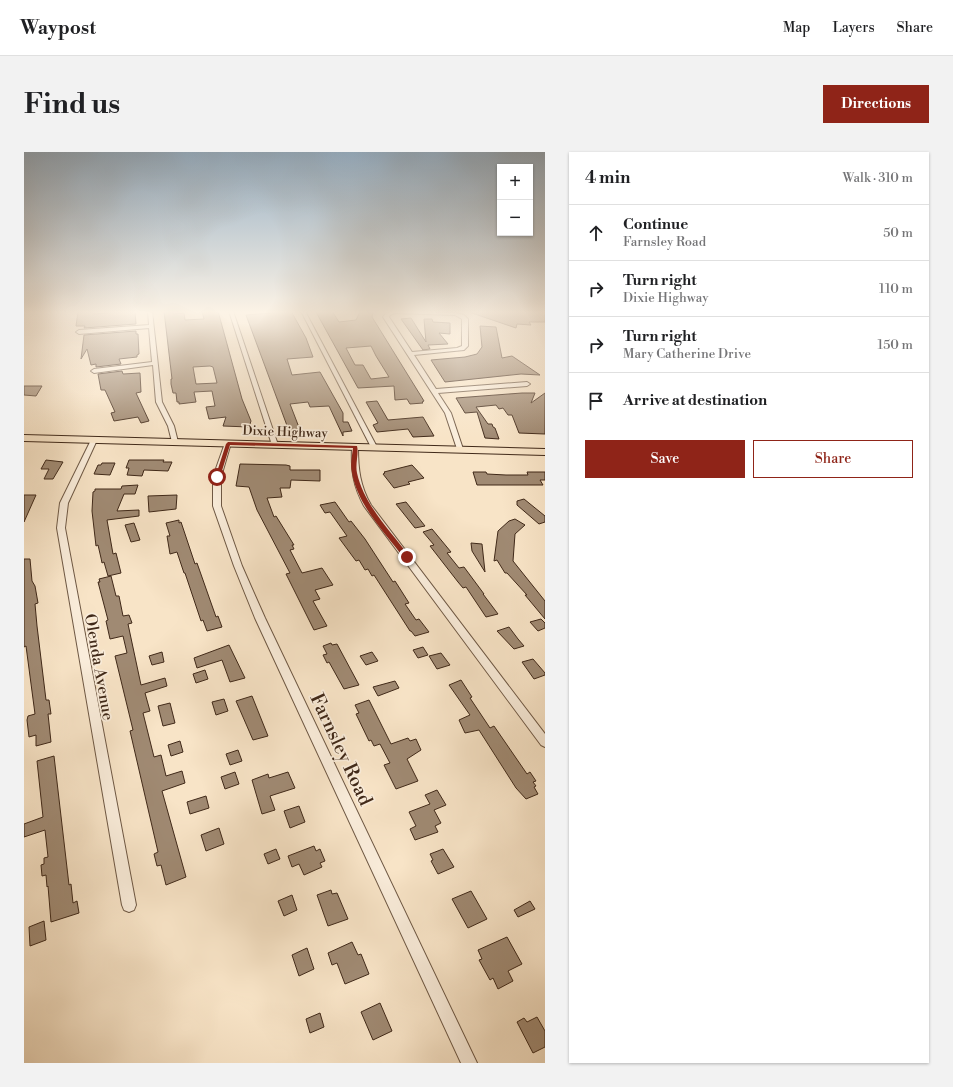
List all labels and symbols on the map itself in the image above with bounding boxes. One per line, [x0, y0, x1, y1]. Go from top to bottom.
street label: Dixie Highway [242, 423, 329, 442]
route start [208, 468, 226, 486]
route end [398, 548, 416, 566]
street label: Olenda Avenue [80, 612, 118, 722]
street label: Farnsley Road [305, 689, 378, 810]

